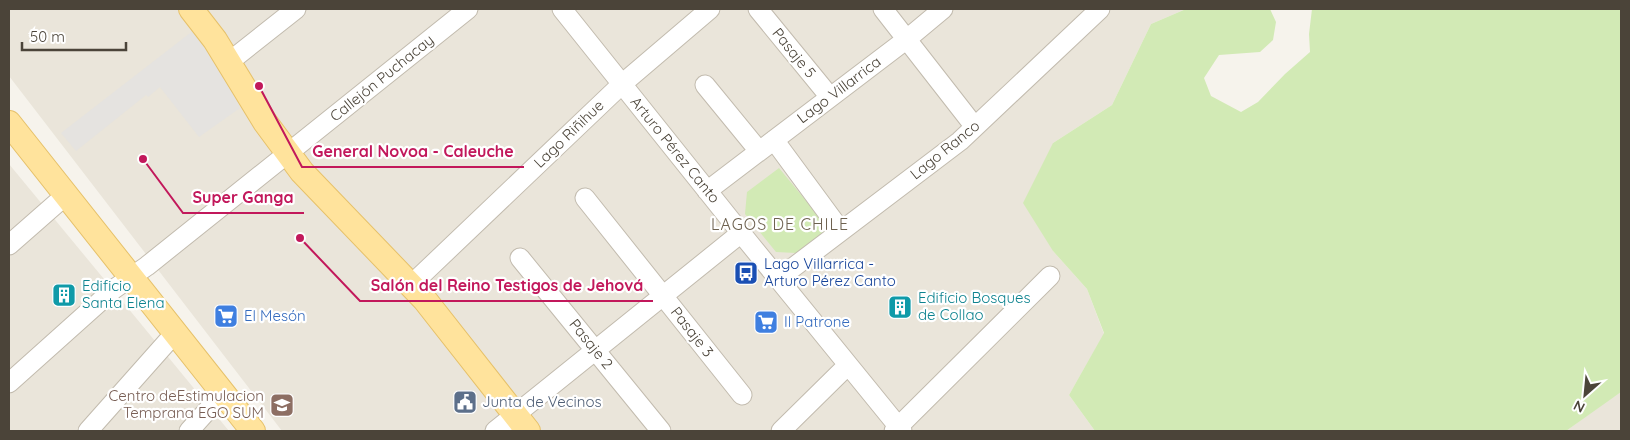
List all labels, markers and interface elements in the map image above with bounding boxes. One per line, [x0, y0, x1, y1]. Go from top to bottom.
scale bar [22, 20, 126, 52]
street label: Pasaje 5 [768, 24, 820, 82]
text: 50 m [30, 27, 65, 46]
street label: Callejón Puchacay [326, 30, 437, 125]
street label: Lago Villarrica [793, 52, 884, 127]
street label: Arturo Pérez Canto [627, 92, 724, 207]
street label: Lago Riñihue [530, 96, 608, 172]
street label: Lago Ranco [906, 116, 983, 183]
callout: General Novoa - Caleuche [302, 136, 524, 167]
text: General Novoa - Caleuche [312, 141, 514, 161]
callout: Super Ganga [183, 182, 304, 213]
text: Super Ganga [193, 187, 293, 207]
district label: LAGOS DE CHILE [711, 214, 849, 234]
place label: Lago Villarrica - Arturo Pérez Canto [764, 254, 896, 290]
bus stop icon: Lago Villarrica - Arturo Pérez Canto [733, 260, 759, 286]
callout: Salón del Reino Testigos de Jehová [360, 270, 653, 301]
text: Salón del Reino Testigos de Jehová [371, 275, 643, 295]
place label: Edificio Santa Elena [82, 276, 165, 312]
building icon: Edificio Santa Elena [51, 282, 77, 308]
place label: Edificio Bosques de Collao [918, 288, 1030, 324]
building icon: Edificio Bosques de Collao [887, 294, 913, 320]
supermarket icon: El Mesón [213, 303, 239, 329]
street label: Pasaje 3 [667, 303, 718, 361]
place label: El Mesón [244, 306, 306, 325]
supermarket icon: Il Patrone [753, 309, 779, 335]
place label: Il Patrone [784, 312, 850, 331]
street label: Pasaje 2 [565, 315, 617, 373]
north arrow [1560, 370, 1610, 420]
place label: Centro deEstimulacion Temprana EGO SUM [108, 386, 264, 422]
public building icon: Junta de Vecinos [452, 389, 478, 415]
school or university icon: Centro deEstimulacion Temprana EGO SUM [269, 392, 295, 418]
place label: Junta de Vecinos [482, 392, 602, 411]
text: N [1570, 396, 1588, 417]

